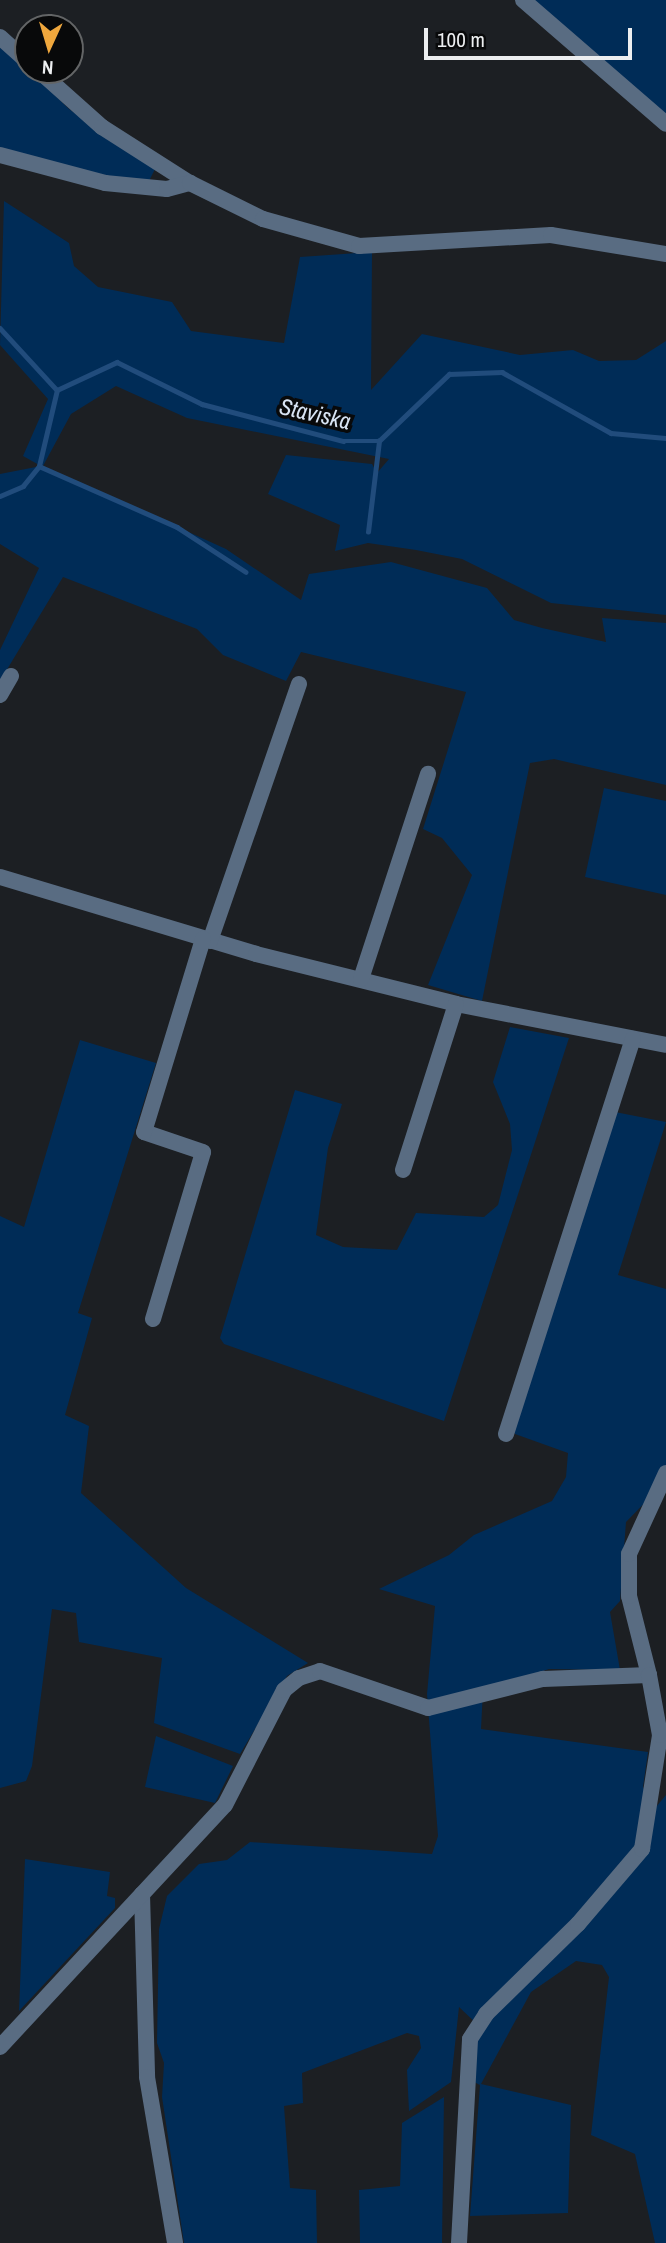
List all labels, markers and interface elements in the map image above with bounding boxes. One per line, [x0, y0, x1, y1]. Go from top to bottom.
north arrow [14, 14, 84, 84]
scale bar [428, 14, 636, 58]
text: 100 m [437, 25, 485, 54]
text: N [41, 55, 54, 81]
water label: Staviska [277, 392, 353, 436]

